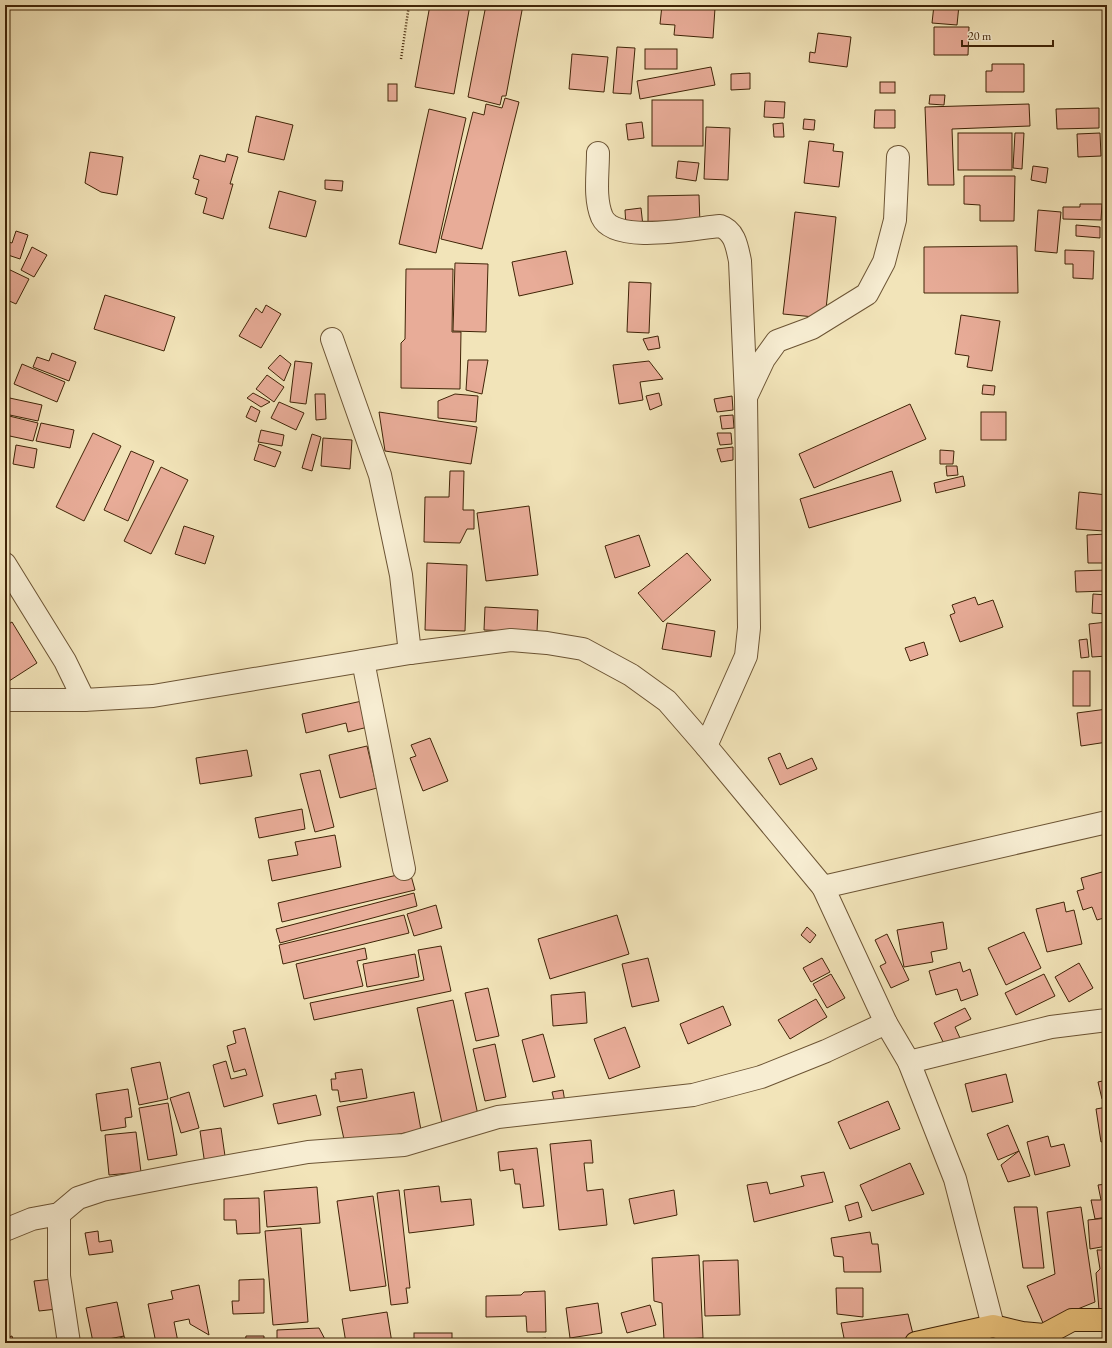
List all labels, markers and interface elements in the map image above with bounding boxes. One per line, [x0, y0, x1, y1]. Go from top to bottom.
scale bar [962, 22, 1053, 48]
text: 20 m [968, 28, 992, 44]

